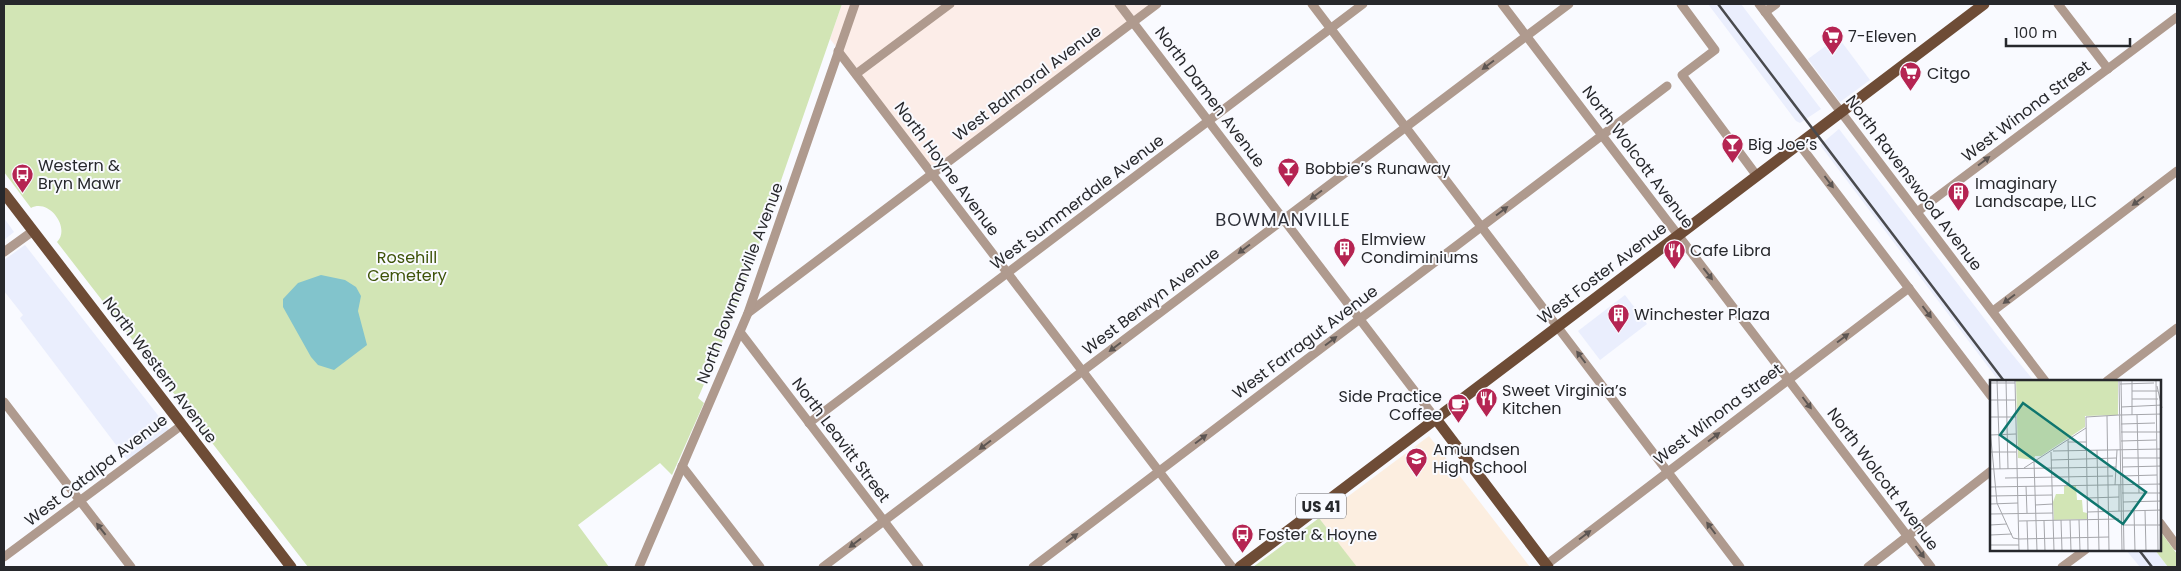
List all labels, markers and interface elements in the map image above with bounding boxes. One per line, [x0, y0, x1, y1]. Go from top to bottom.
scale bar [2006, 15, 2130, 47]
street label: West Balmoral Avenue [948, 20, 1106, 146]
street label: North Damen Avenue [1149, 22, 1271, 172]
text: 100 m [2014, 22, 2057, 43]
supermarket icon: 7-Eleven [1820, 24, 1844, 55]
place label: 7-Eleven [1848, 25, 1917, 48]
street label: West Winona Street [1957, 55, 2095, 167]
one-way arrow [1481, 60, 1495, 70]
supermarket icon: Citgo [1899, 61, 1923, 92]
place label: Citgo [1927, 62, 1970, 85]
street label: North Wolcott Avenue [1577, 81, 1699, 233]
street label: North Ravenswood Avenue [1840, 90, 1988, 276]
street label: North Hoyne Avenue [889, 97, 1005, 241]
street label: West Summerdale Avenue [985, 129, 1169, 275]
bar icon: Big Joe’s [1720, 132, 1744, 163]
place label: Big Joe’s [1748, 133, 1817, 156]
place label: Western & Bryn Mawr [38, 154, 121, 195]
bar icon: Bobbie’s Runaway [1277, 156, 1301, 187]
one-way arrow [1977, 156, 1990, 167]
place label: Bobbie’s Runaway [1305, 157, 1451, 180]
bus stop icon: Western & Bryn Mawr [10, 162, 34, 193]
place label: Imaginary Landscape, LLC [1975, 172, 2097, 213]
one-way arrow [1824, 176, 1834, 189]
street label: North Bowmanville Avenue [691, 179, 789, 387]
building icon: Imaginary Landscape, LLC [1947, 180, 1971, 211]
one-way arrow [1309, 190, 1323, 200]
one-way arrow [2131, 196, 2145, 206]
one-way arrow [1495, 206, 1509, 216]
district label: BOWMANVILLE [1215, 207, 1351, 232]
street label: West Foster Avenue [1532, 217, 1672, 329]
place label: Elmview Condiminiums [1361, 228, 1478, 269]
building icon: Elmview Condiminiums [1333, 236, 1357, 267]
restaurant icon: Cafe Libra [1662, 238, 1686, 269]
place label: Cafe Libra [1690, 239, 1771, 262]
street label: West Berwyn Avenue [1078, 242, 1224, 360]
one-way arrow [1238, 244, 1251, 255]
park label: Rosehill Cemetery [367, 246, 447, 287]
one-way arrow [1702, 267, 1713, 280]
street label: West Farragut Avenue [1227, 280, 1383, 404]
street label: North Western Avenue [97, 292, 223, 448]
one-way arrow [2002, 294, 2016, 304]
building icon: Winchester Plaza [1606, 302, 1630, 333]
place label: Winchester Plaza [1634, 303, 1770, 326]
one-way arrow [1922, 305, 1933, 318]
one-way arrow [1836, 333, 1850, 343]
one-way arrow [1324, 336, 1337, 347]
one-way arrow [1109, 342, 1122, 353]
one-way arrow [1576, 350, 1586, 364]
street label: West Winona Street [1649, 358, 1787, 470]
street label: North Leavitt Street [786, 373, 896, 507]
place label: Sweet Virginia’s Kitchen [1502, 379, 1627, 420]
inset map [1990, 380, 2161, 551]
place label: Side Practice Coffee [1339, 385, 1442, 426]
restaurant icon: Sweet Virginia’s Kitchen [1474, 387, 1498, 418]
cafe icon: Side Practice Coffee [1446, 393, 1470, 424]
one-way arrow [1801, 396, 1812, 409]
street label: North Wolcott Avenue [1822, 403, 1944, 555]
street label: West Catalpa Avenue [20, 408, 172, 531]
one-way arrow [1707, 431, 1720, 442]
one-way arrow [1194, 434, 1207, 445]
place label: Amundsen High School [1433, 438, 1527, 479]
one-way arrow [978, 440, 992, 450]
school or university icon: Amundsen High School [1405, 446, 1429, 477]
road number: US 41 [1296, 494, 1346, 518]
one-way arrow [1706, 521, 1716, 535]
one-way arrow [96, 522, 106, 536]
bus stop icon: Foster & Hoyne [1230, 522, 1254, 553]
place label: Foster & Hoyne [1258, 523, 1377, 546]
one-way arrow [1578, 530, 1592, 540]
one-way arrow [1065, 532, 1078, 543]
one-way arrow [848, 538, 862, 548]
one-way arrow [1914, 545, 1925, 558]

